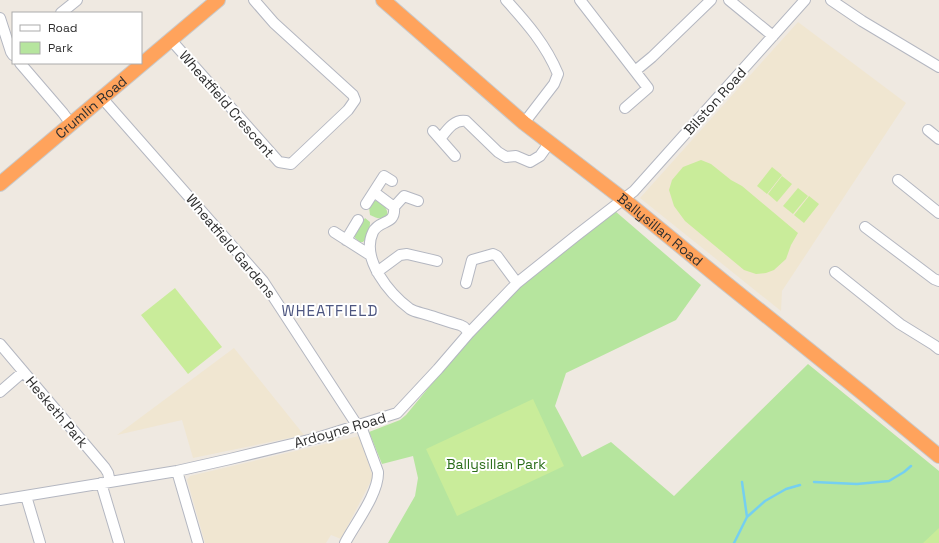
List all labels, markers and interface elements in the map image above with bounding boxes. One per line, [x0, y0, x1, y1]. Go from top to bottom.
legend [12, 12, 142, 64]
text: Road [48, 20, 77, 36]
text: Park [48, 40, 73, 56]
street label: Wheatfield Crescent [176, 47, 278, 161]
street label: Bilston Road [680, 63, 750, 139]
street label: Crumlin Road [51, 72, 131, 143]
street label: Ballysillan Road [614, 189, 707, 270]
street label: Wheatfield Gardens [182, 190, 280, 302]
district label: WHEATFIELD [282, 301, 378, 320]
street label: Hesketh Park [22, 373, 92, 452]
street label: Ardoyne Road [292, 408, 388, 452]
park label: Ballysillan Park [446, 455, 546, 473]

